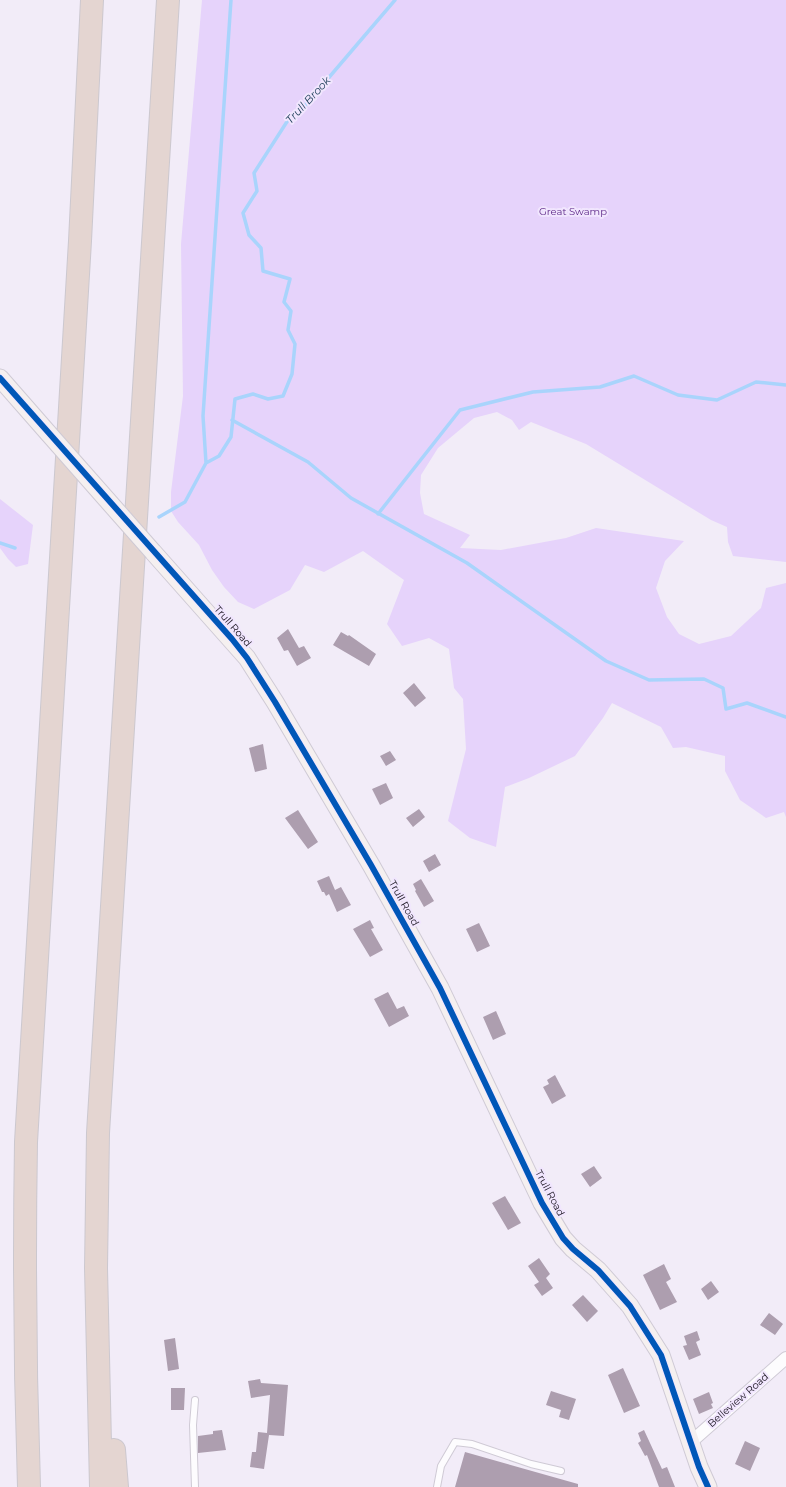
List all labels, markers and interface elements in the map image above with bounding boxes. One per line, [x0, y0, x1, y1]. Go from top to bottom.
water label: Trull Brook [283, 73, 334, 127]
park label: Great Swamp [539, 205, 607, 218]
street label: Trull Road [212, 603, 254, 649]
street label: Trull Road [386, 878, 422, 928]
street label: Trull Road [532, 1168, 568, 1218]
street label: Belleview Road [705, 1370, 771, 1430]

